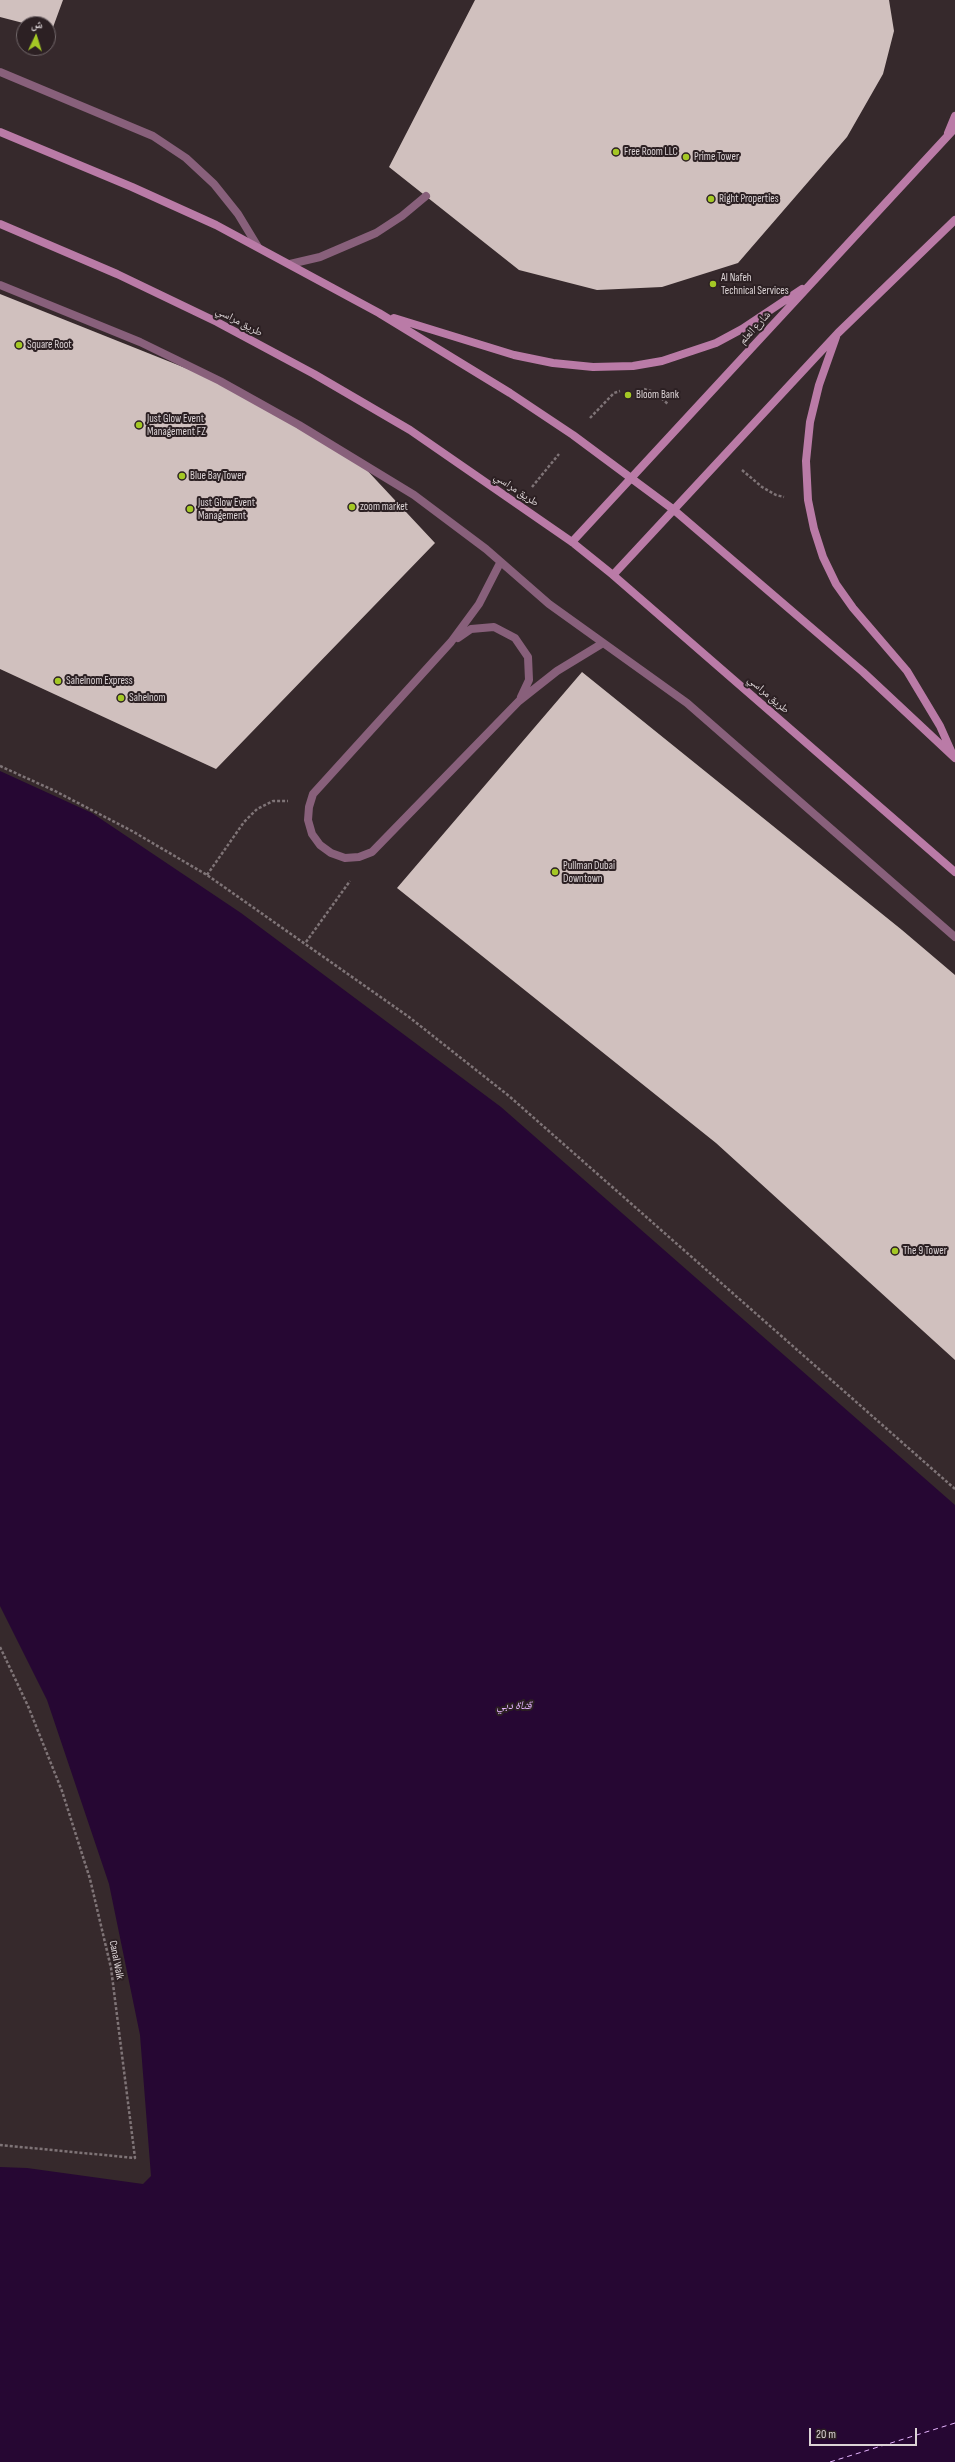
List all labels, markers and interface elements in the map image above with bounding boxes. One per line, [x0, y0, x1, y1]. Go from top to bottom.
north arrow [16, 16, 56, 56]
text: ش [31, 18, 43, 31]
place label: Free Room LLC [624, 145, 678, 159]
marker: Free Room LLC [611, 147, 621, 157]
place label: Prime Tower [694, 150, 739, 164]
marker: Prime Tower [681, 152, 691, 162]
place label: Right Properties [719, 192, 779, 206]
marker: Right Properties [706, 194, 716, 204]
place label: Al Nafeh Technical Services [721, 271, 789, 297]
marker: Al Nafeh Technical Services [708, 279, 718, 289]
street label: طريق مراسي [213, 304, 265, 340]
street label: شارع العلم [736, 309, 774, 347]
place label: Square Root [27, 338, 72, 352]
marker: Square Root [14, 340, 24, 350]
place label: Bloom Bank [636, 388, 679, 402]
marker: Bloom Bank [623, 390, 633, 400]
place label: Just Glow Event Management FZ [147, 412, 206, 438]
marker: Just Glow Event Management FZ [134, 420, 144, 430]
place label: Blue Bay Tower [190, 469, 245, 483]
street label: طريق مراسي [491, 470, 541, 510]
marker: Blue Bay Tower [177, 471, 187, 481]
place label: Just Glow Event Management [198, 496, 255, 522]
place label: zoom market [360, 500, 408, 514]
marker: zoom market [347, 502, 357, 512]
marker: Just Glow Event Management [185, 504, 195, 514]
street label: طريق مراسي [744, 673, 792, 717]
place label: Sahelnom Express [66, 674, 133, 688]
marker: Sahelnom Express [53, 676, 63, 686]
place label: Sahelnom [129, 691, 165, 705]
marker: Sahelnom [116, 693, 126, 703]
place label: Pullman Dubai Downtown [563, 859, 615, 885]
marker: Pullman Dubai Downtown [550, 867, 560, 877]
place label: The 9 Tower [903, 1244, 947, 1258]
marker: The 9 Tower [890, 1246, 900, 1256]
water label: قناة دبي [497, 1699, 531, 1713]
street label: Canal Walk [106, 1939, 126, 1981]
scale bar [811, 2420, 919, 2446]
text: 20 m [816, 2427, 836, 2442]

